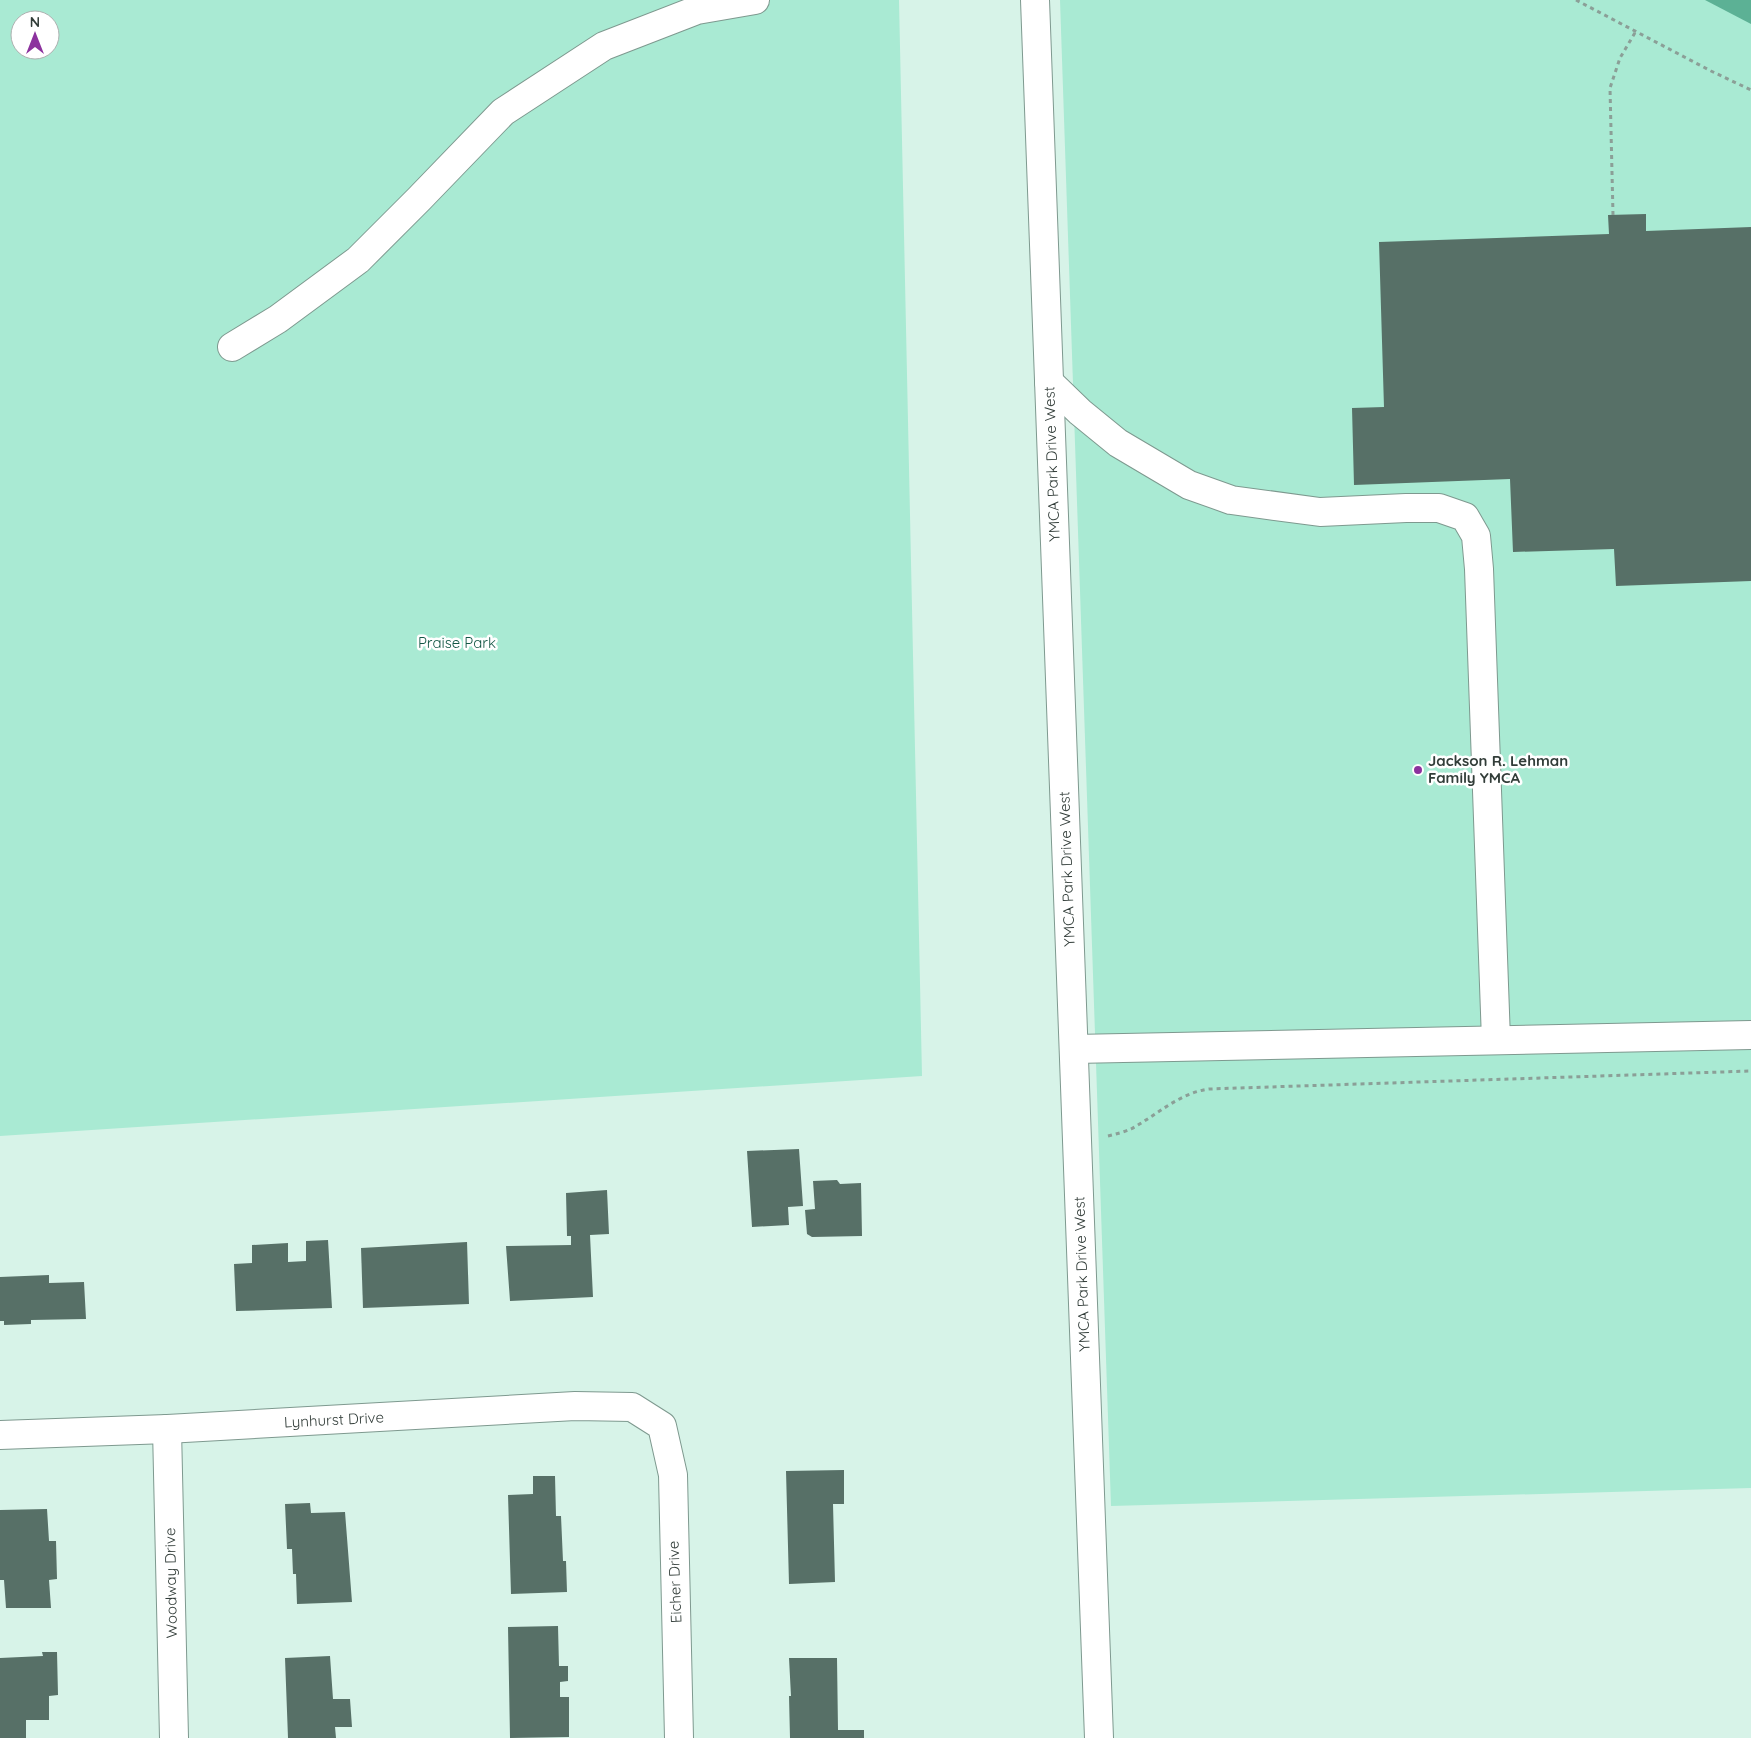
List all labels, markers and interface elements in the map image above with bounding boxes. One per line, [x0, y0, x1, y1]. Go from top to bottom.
north arrow [10, 10, 60, 60]
text: N [30, 13, 40, 31]
street label: YMCA Park Drive West [1039, 386, 1064, 542]
park label: Praise Park [418, 633, 496, 652]
place label: Jackson R. Lehman Family YMCA [1428, 751, 1568, 787]
marker: Jackson R. Lehman Family YMCA [1412, 764, 1424, 776]
street label: YMCA Park Drive West [1054, 791, 1079, 947]
street label: YMCA Park Drive West [1069, 1196, 1094, 1352]
street label: Lynhurst Drive [284, 1407, 384, 1432]
street label: Woodway Drive [160, 1528, 181, 1638]
street label: Eicher Drive [664, 1540, 685, 1624]

